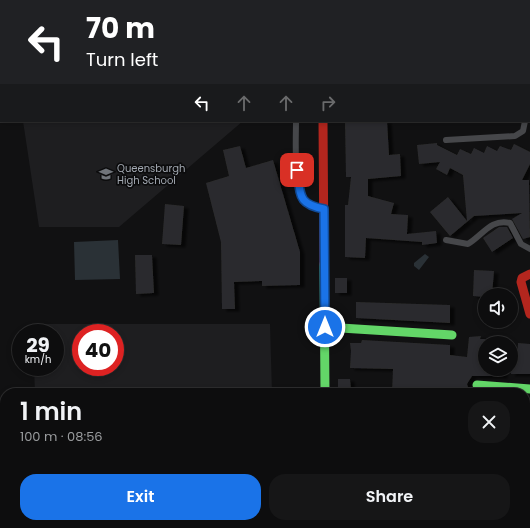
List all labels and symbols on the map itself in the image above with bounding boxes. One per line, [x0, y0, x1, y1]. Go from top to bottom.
pin [280, 153, 314, 187]
place label: Queensburgh High School [117, 161, 185, 188]
school or university icon: Queensburgh High School [98, 166, 114, 182]
position arrow [304, 306, 346, 348]
speed limit sign: 40 [72, 324, 124, 376]

